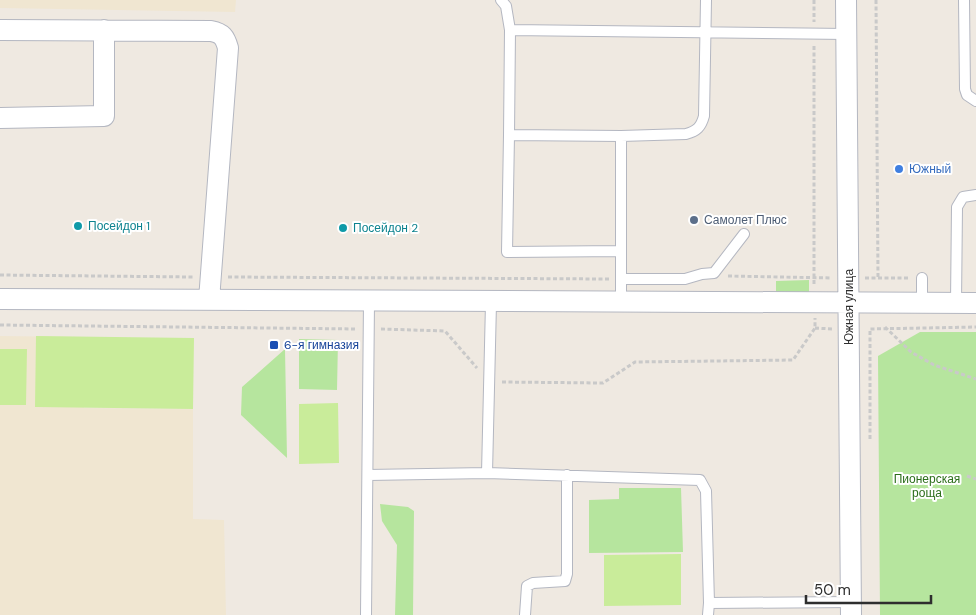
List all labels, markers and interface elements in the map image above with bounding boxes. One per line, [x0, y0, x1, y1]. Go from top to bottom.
place label: Южный [909, 161, 951, 177]
marker: Южный [893, 163, 905, 175]
place label: Самолет Плюс [704, 212, 787, 228]
marker: Самолет Плюс [688, 214, 700, 226]
place label: Посейдон 1 [88, 218, 150, 234]
marker: Посейдон 1 [72, 220, 84, 232]
place label: Посейдон 2 [353, 220, 418, 236]
marker: Посейдон 2 [337, 222, 349, 234]
street label: Южная улица [841, 269, 857, 345]
place label: 6-я гимназия [284, 337, 359, 353]
marker: 6-я гимназия [268, 339, 280, 351]
park label: Пионерская роща [894, 471, 960, 501]
scale bar [806, 572, 931, 604]
text: 50 m [814, 580, 851, 600]

